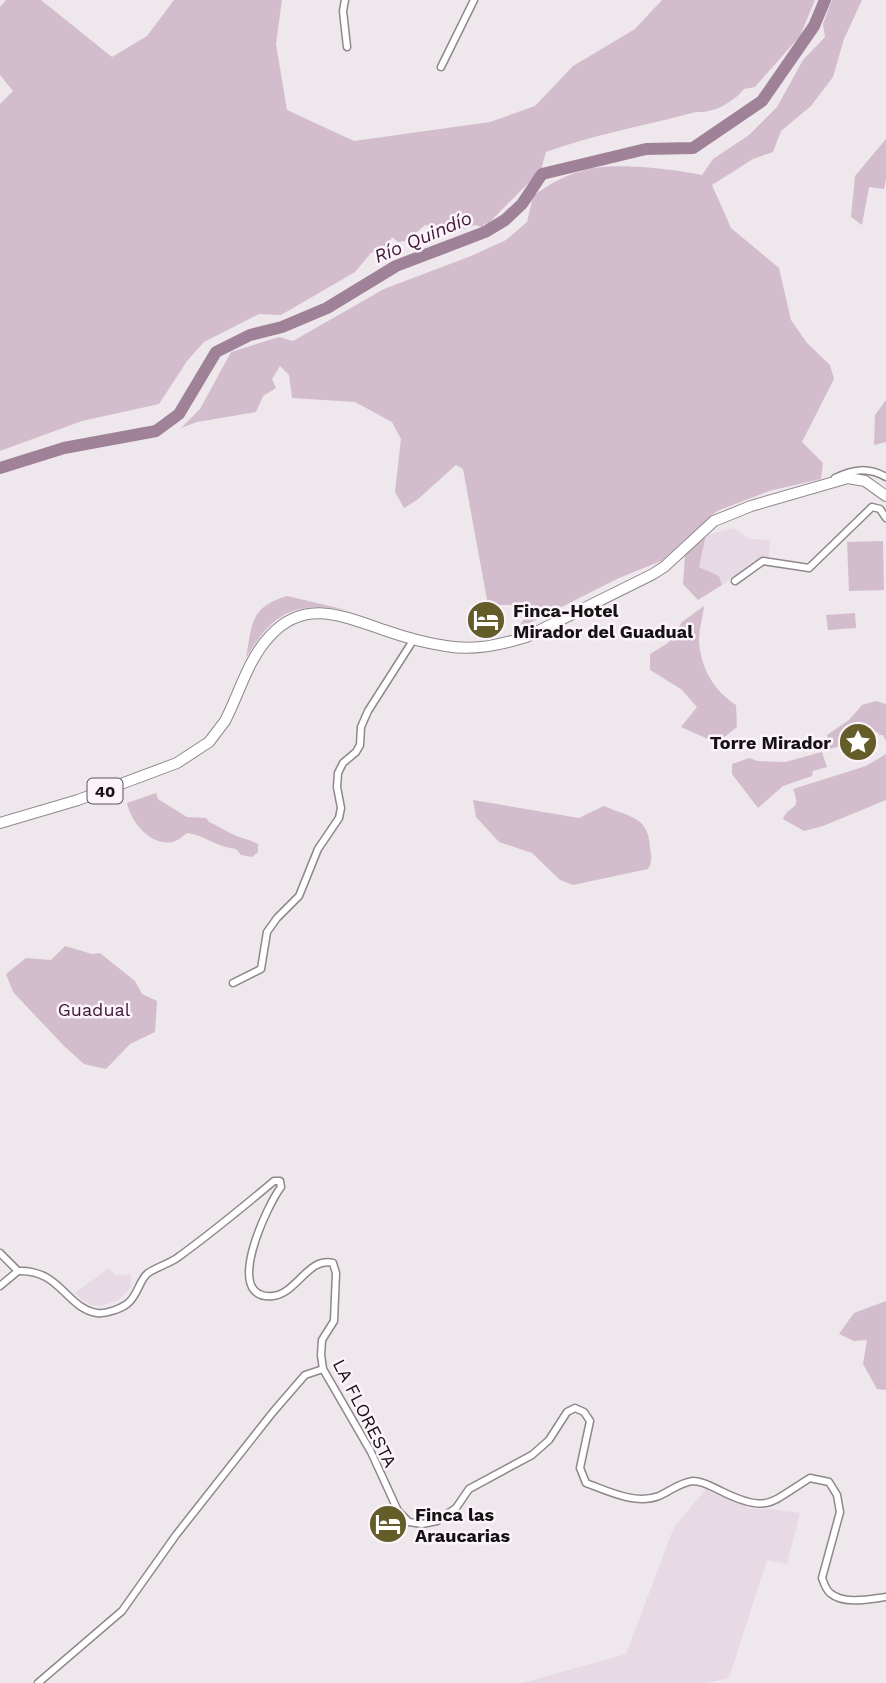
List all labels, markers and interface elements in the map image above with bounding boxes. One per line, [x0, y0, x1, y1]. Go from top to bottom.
water label: Río Quindío [371, 206, 475, 268]
hotel icon: Finca-Hotel Mirador del Guadual [465, 599, 507, 641]
place label: Finca-Hotel Mirador del Guadual [513, 600, 693, 642]
place icon: Torre Mirador [837, 721, 879, 763]
place label: Torre Mirador [710, 732, 831, 753]
road number: 40 [88, 778, 122, 804]
park label: Guadual [58, 999, 131, 1020]
street label: LA FLORESTA [329, 1355, 401, 1471]
hotel icon: Finca las Araucarias [367, 1503, 409, 1545]
place label: Finca las Araucarias [415, 1504, 510, 1546]

